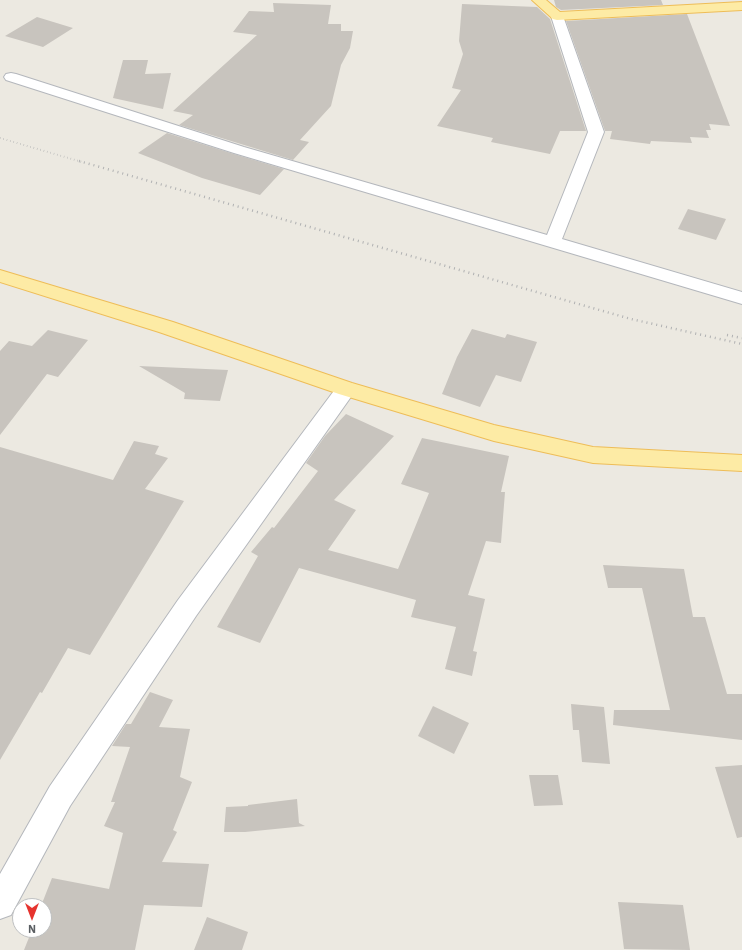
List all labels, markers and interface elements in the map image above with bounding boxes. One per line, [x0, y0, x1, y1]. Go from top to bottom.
north arrow [12, 898, 52, 938]
text: N [28, 922, 36, 936]

